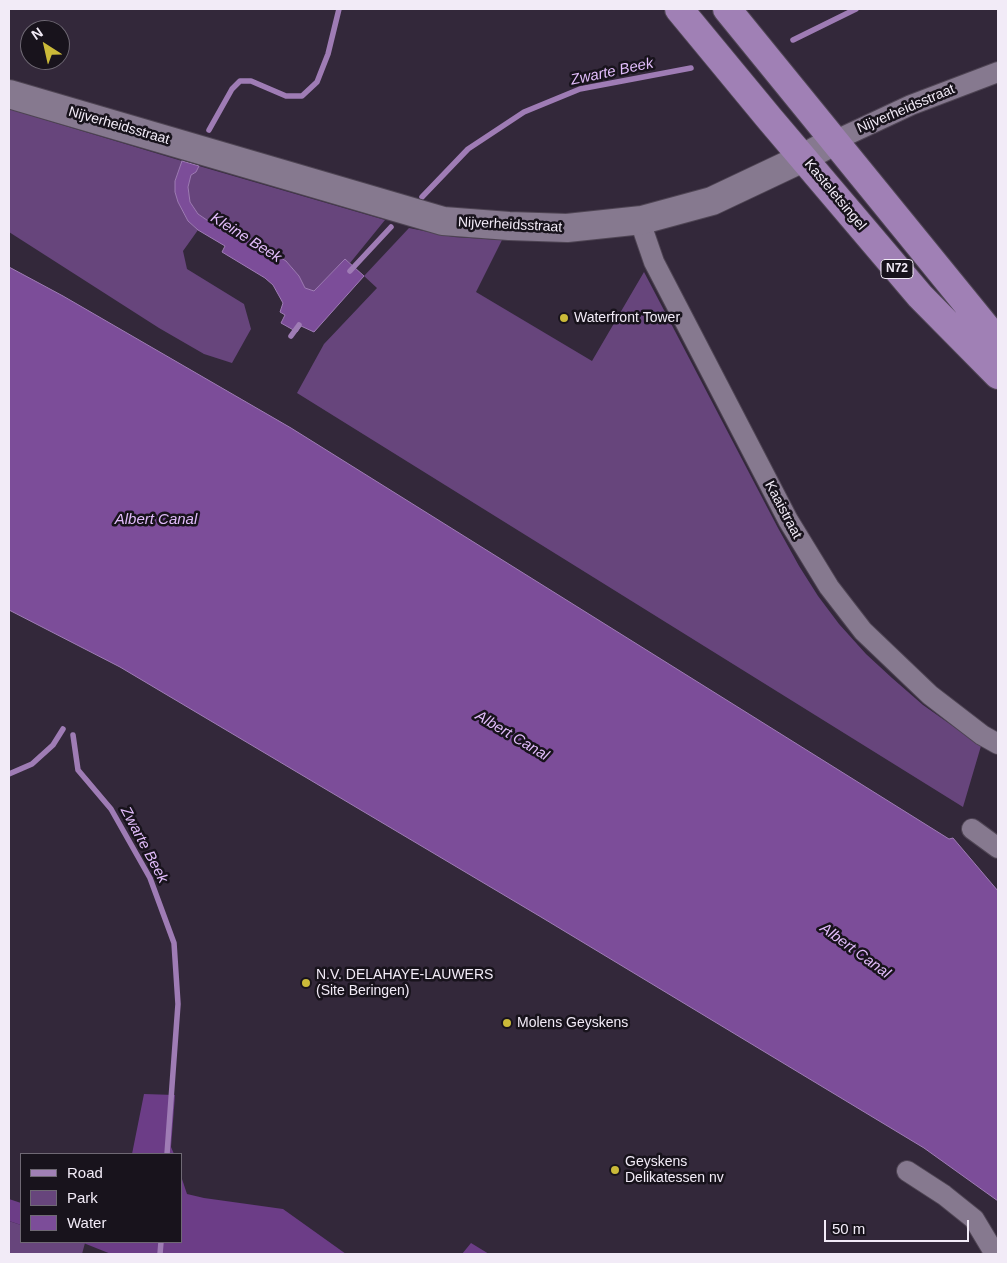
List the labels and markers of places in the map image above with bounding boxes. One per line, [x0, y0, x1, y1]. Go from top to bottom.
place label: Waterfront Tower [574, 310, 680, 326]
marker: Waterfront Tower [558, 312, 570, 324]
place label: N.V. DELAHAYE-LAUWERS (Site Beringen) [316, 967, 493, 1000]
marker: N.V. DELAHAYE-LAUWERS (Site Beringen) [300, 977, 312, 989]
place label: Molens Geyskens [517, 1015, 628, 1031]
marker: Molens Geyskens [501, 1017, 513, 1029]
place label: Geyskens Delikatessen nv [625, 1154, 724, 1186]
marker: Geyskens Delikatessen nv [609, 1164, 621, 1176]

